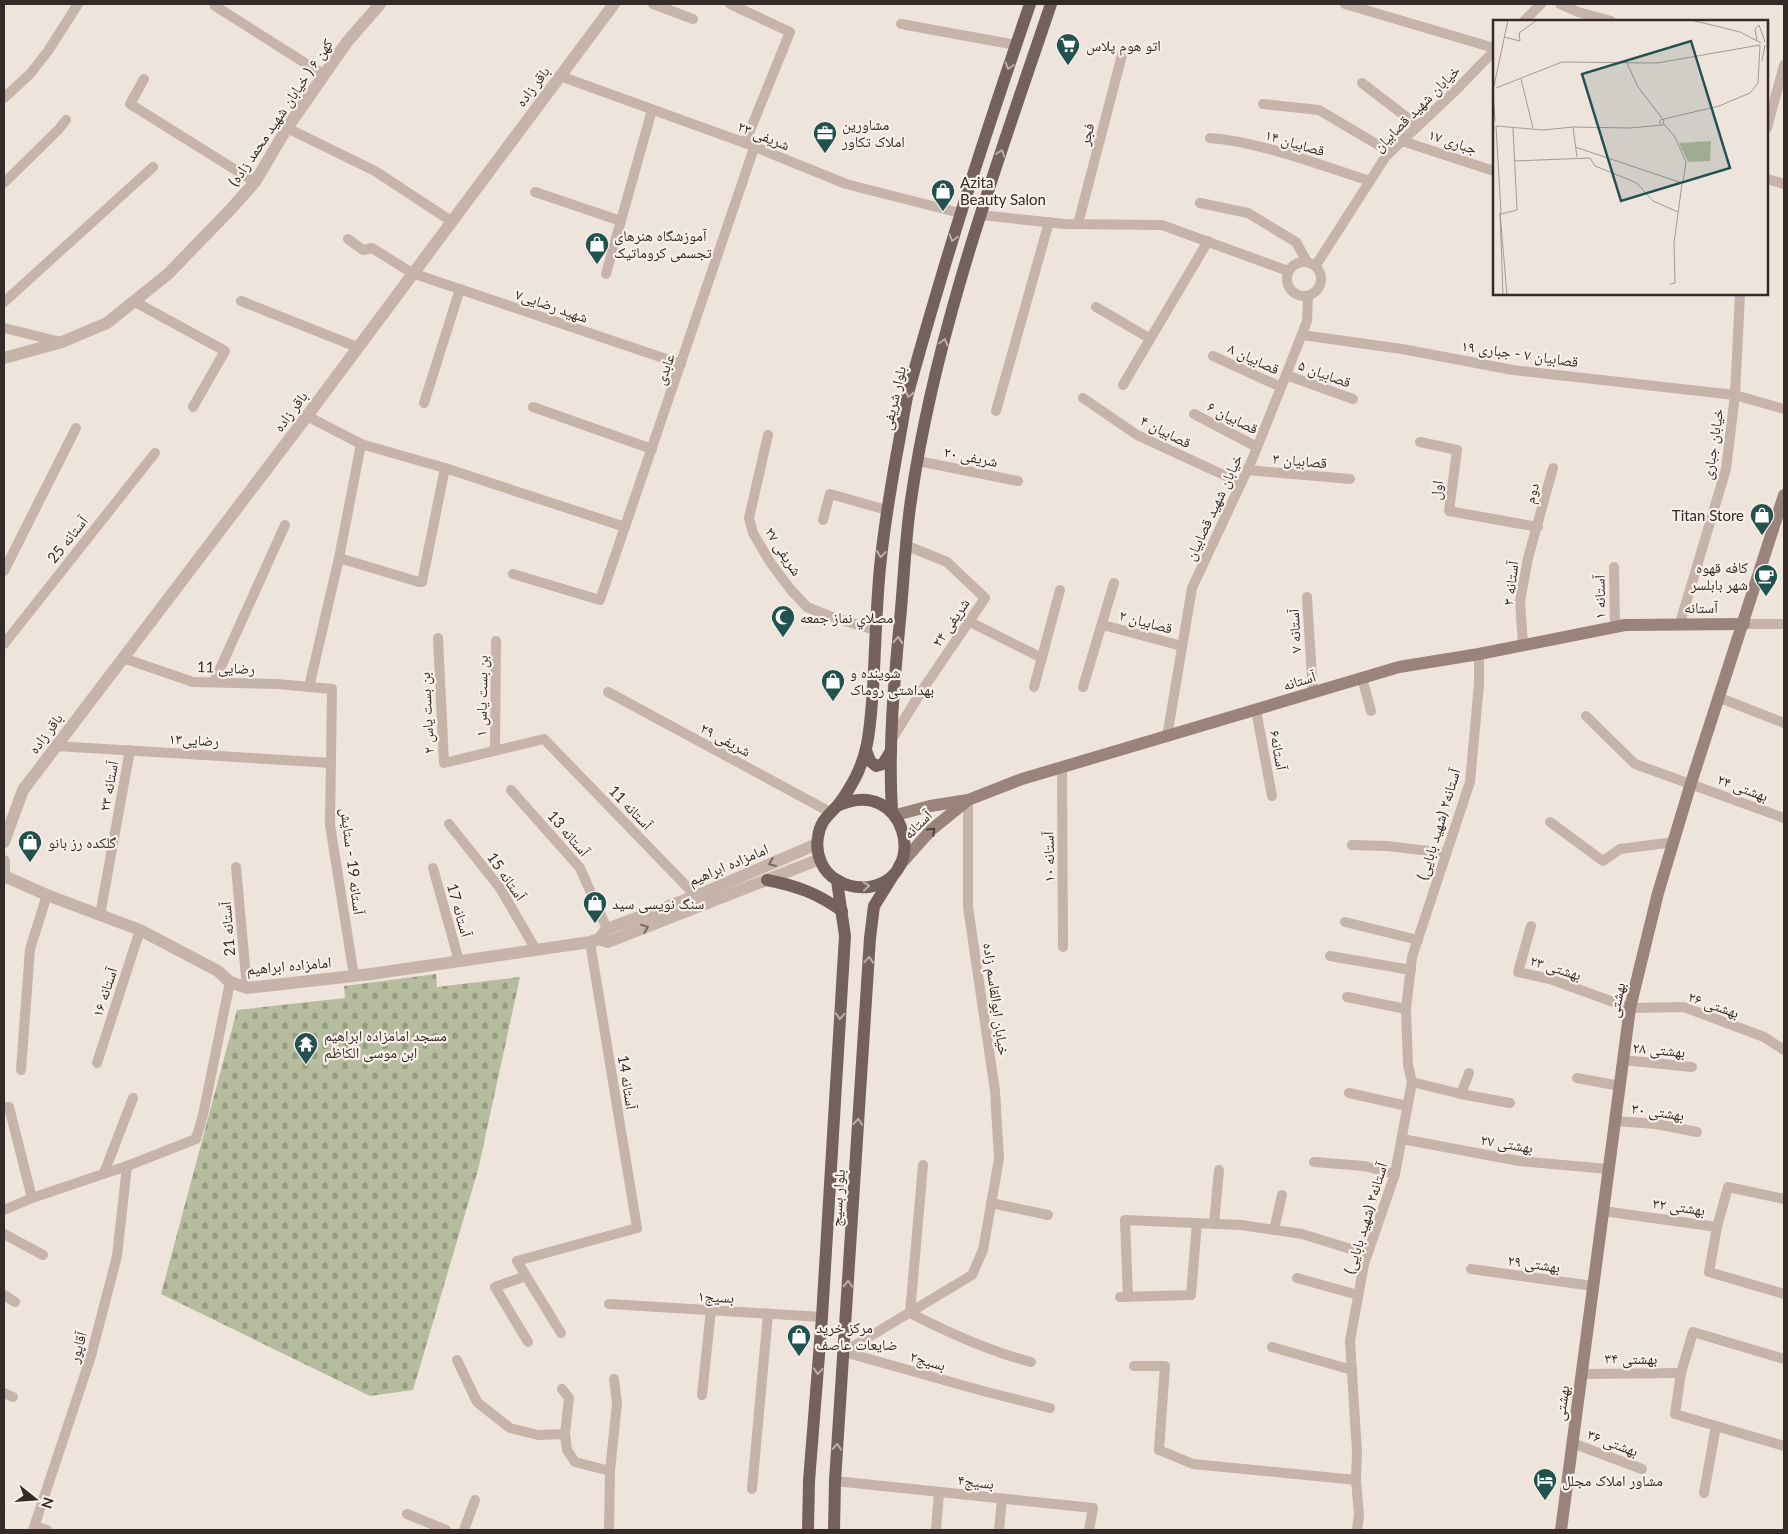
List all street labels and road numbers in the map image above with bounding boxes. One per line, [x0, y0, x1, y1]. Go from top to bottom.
street label: کهن ۶ ( خیابان شهید محمد زاده) [224, 35, 338, 190]
street label: خیابان شهید قصابیان [1369, 61, 1465, 156]
street label: باقر زاده [511, 62, 554, 110]
street label: شریفی ۲۳ [735, 116, 793, 155]
street label: فجر [1074, 121, 1099, 148]
street label: قصابیان ۱۴ [1263, 125, 1327, 161]
street label: جباری ۱۷ [1426, 125, 1480, 159]
street label: شهید رضایی۷ [513, 284, 591, 328]
street label: قصابيان ۷ - جباری ۱۹ [1460, 336, 1580, 372]
street label: قصابیان ۸ [1225, 338, 1282, 379]
street label: عابدی [650, 351, 680, 388]
street label: قصابیان ۵ [1296, 355, 1354, 393]
street label: بلوار شریفی [877, 364, 911, 432]
street label: باقر زاده [269, 387, 312, 435]
street label: قصابیان ۶ [1204, 397, 1261, 439]
street label: خیابان جباری [1697, 407, 1729, 481]
street label: قصابیان ۴ [1137, 411, 1194, 453]
street label: شریفی ۲۰ [942, 442, 1000, 472]
street label: قصابیان ۳ [1272, 449, 1328, 473]
street label: خیابان شهید قصابیان [1181, 451, 1247, 564]
street label: اول [1426, 479, 1448, 501]
street label: دوم [1520, 481, 1544, 506]
street label: آستانه 25 [43, 511, 92, 566]
street label: شریفی ۲۷ [760, 523, 806, 580]
street label: آستانه ۳ [1498, 559, 1522, 606]
street label: آستانه ۱ [1590, 574, 1608, 619]
street label: شریفی ۲۴ [927, 594, 974, 651]
street label: آستانه [1684, 598, 1719, 616]
street label: قصابیان ۲ [1117, 605, 1175, 639]
street label: آستانه ۷ [1284, 607, 1304, 654]
street label: بن بست یاس ۱ [471, 655, 493, 737]
street label: رضایی 11 [197, 657, 256, 679]
street label: آستانه [1280, 666, 1319, 694]
street label: بن بست یاس ۲ [415, 672, 439, 754]
street label: باقر زاده [24, 709, 67, 757]
street label: شریفی ۲۹ [697, 718, 754, 762]
street label: رضایی۱۳ [168, 729, 220, 751]
street label: آستانه۶ [1267, 729, 1292, 773]
street label: آستانه ۲۳ [95, 758, 121, 813]
street label: آستانه۲ (شهید بابایی) [1413, 765, 1466, 882]
street label: بهشتی ۲۴ [1714, 770, 1771, 806]
street label: آستانه 11 [605, 781, 657, 834]
street label: آستانه [899, 805, 936, 842]
street label: آستانه 13 [544, 806, 595, 860]
street label: آستانه 19 - ستایش [336, 807, 369, 917]
street label: آستانه ۱۰ [1039, 830, 1057, 883]
street label: امامزاده ابراهیم [685, 839, 771, 891]
street label: آستانه 15 [484, 848, 531, 905]
street label: آستانه 17 [444, 881, 477, 940]
street label: آستانه 21 [216, 900, 238, 957]
street label: خیابان ابوالقاسم زاده [978, 941, 1014, 1057]
street label: بهشتی ۲۳ [1528, 951, 1584, 985]
street label: امامزاده ابراهیم [246, 952, 332, 980]
street label: آستانه ۱۶ [88, 964, 121, 1019]
street label: بهشتی [1604, 981, 1630, 1020]
street label: بهشتی ۲۶ [1685, 987, 1742, 1023]
street label: بهشتی ۲۸ [1632, 1038, 1686, 1062]
street label: آستانه 14 [615, 1054, 641, 1112]
street label: بهشتی ۳۰ [1630, 1098, 1685, 1126]
street label: بهشتی ۲۷ [1479, 1130, 1534, 1158]
street label: آستانه۲ (شهید بابایی) [1340, 1159, 1393, 1276]
street label: بلوار بسیج [826, 1169, 850, 1227]
street label: بهشتی ۳۲ [1651, 1193, 1706, 1221]
street label: بهشتی ۲۹ [1506, 1250, 1561, 1278]
street label: بسیج۱ [697, 1286, 735, 1308]
street label: آقاپور [64, 1328, 91, 1366]
street label: بسیج۲ [908, 1346, 948, 1376]
street label: بهشتی ۳۴ [1605, 1349, 1657, 1369]
street label: بهشتی [1550, 1384, 1574, 1422]
street label: بهشتی ۳۶ [1584, 1425, 1641, 1461]
street label: بسیج۴ [957, 1470, 995, 1494]

